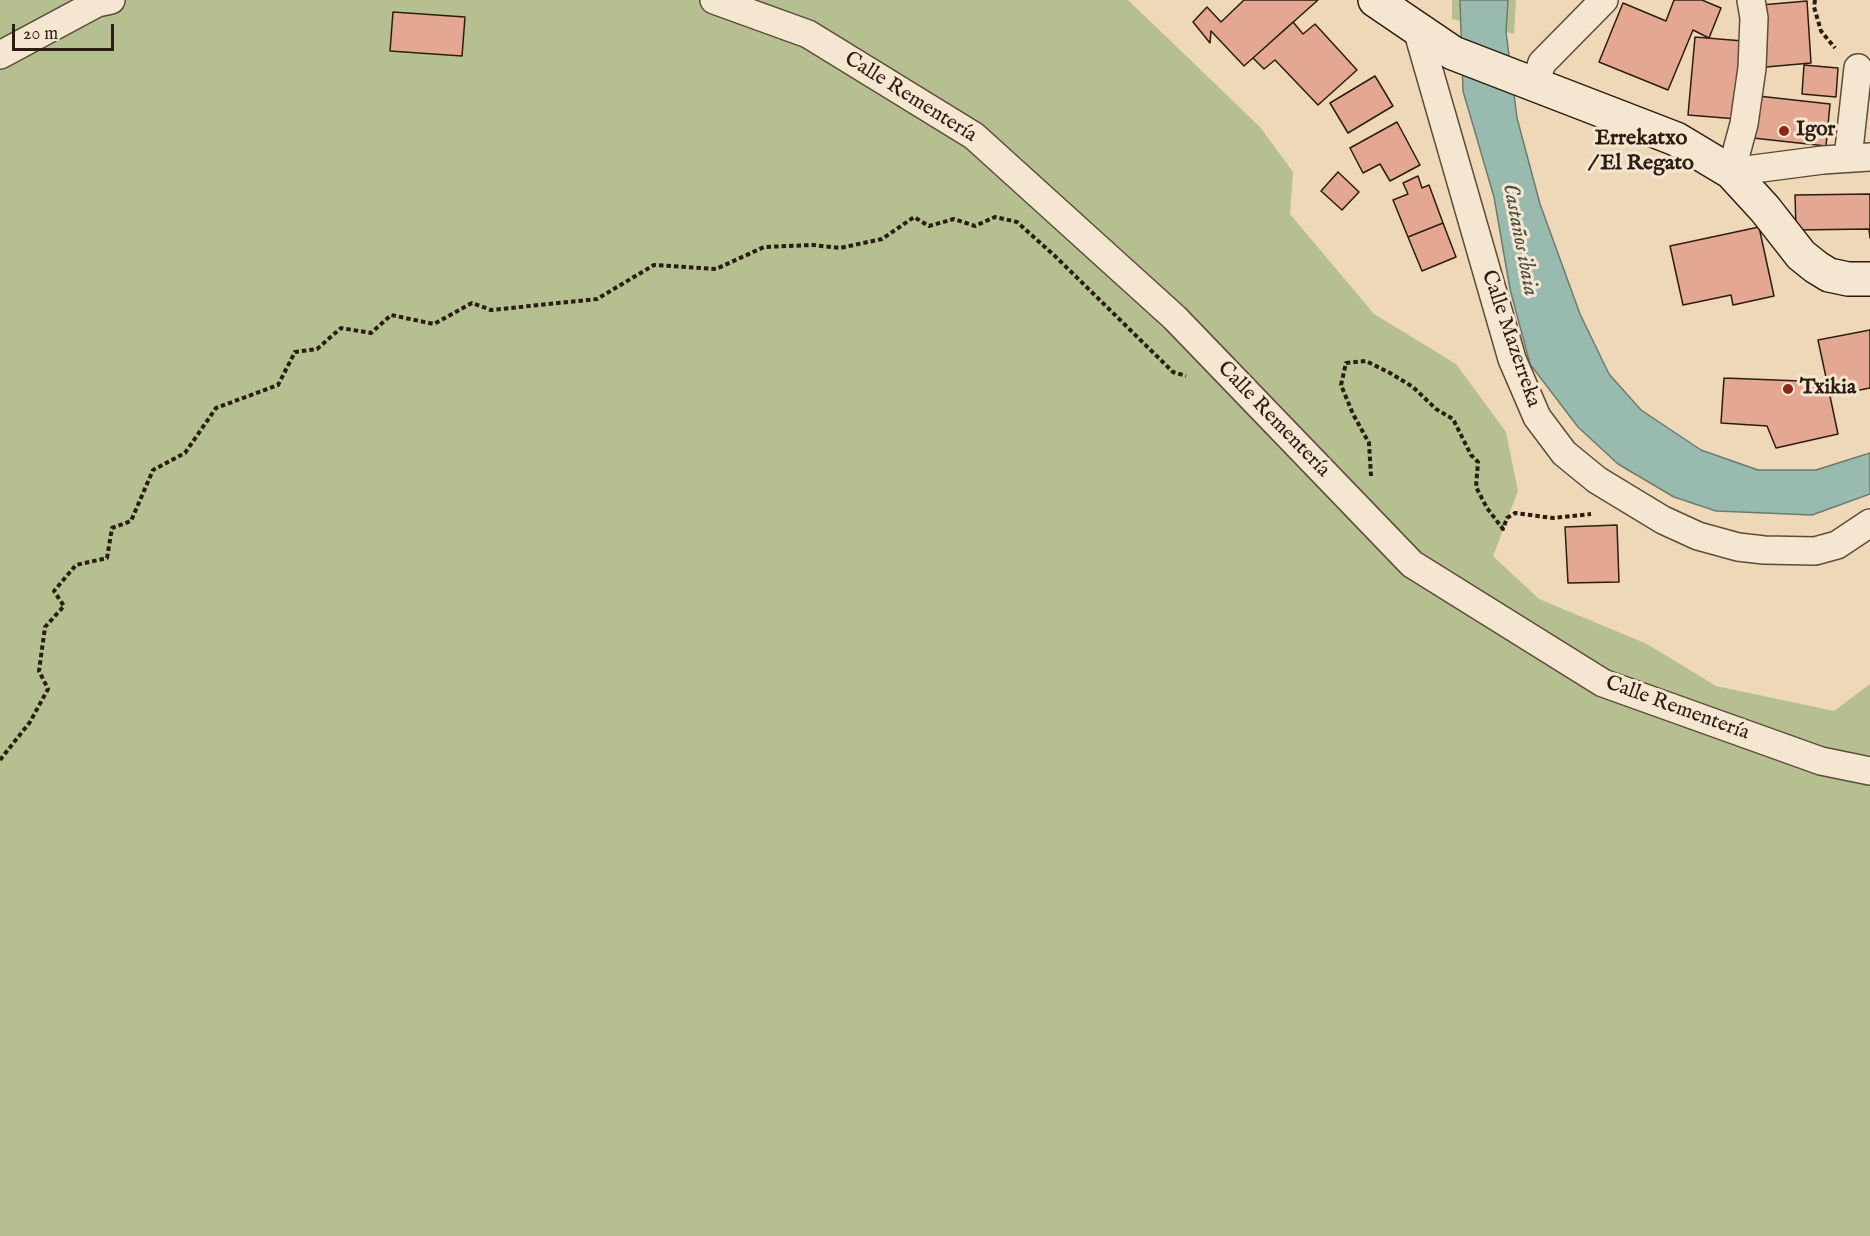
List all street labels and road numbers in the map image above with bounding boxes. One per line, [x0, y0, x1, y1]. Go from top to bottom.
street label: Calle Rementería [839, 47, 981, 149]
street label: Calle Mazerreka [1475, 267, 1545, 411]
street label: Calle Rementería [1211, 357, 1335, 483]
street label: Calle Rementería [1602, 671, 1752, 747]

